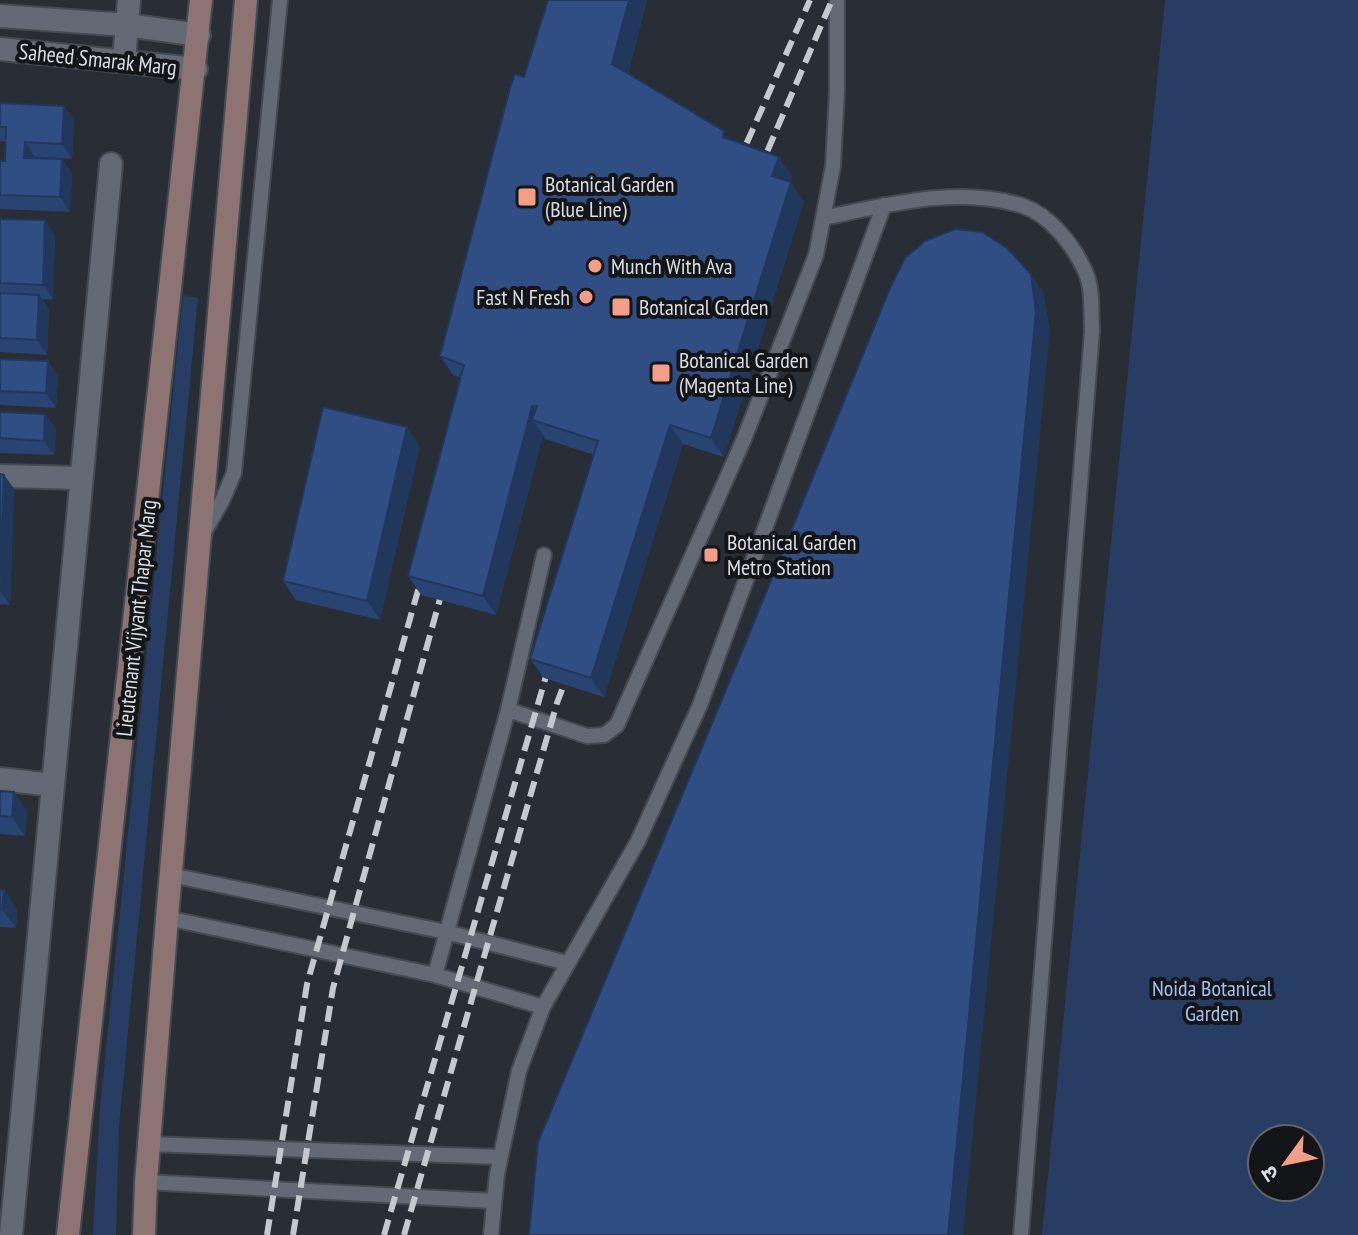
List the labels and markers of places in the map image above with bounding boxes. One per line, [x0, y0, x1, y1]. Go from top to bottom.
place label: Botanical Garden (Blue Line) [545, 170, 675, 223]
marker: Botanical Garden (Blue Line) [516, 186, 538, 208]
place label: Munch With Ava [611, 252, 732, 280]
marker: Munch With Ava [586, 257, 604, 275]
place label: Fast N Fresh [476, 283, 570, 311]
marker: Fast N Fresh [577, 288, 595, 306]
place label: Botanical Garden [639, 293, 769, 321]
marker: Botanical Garden [610, 296, 632, 318]
place label: Botanical Garden (Magenta Line) [679, 346, 809, 399]
marker: Botanical Garden (Magenta Line) [650, 362, 672, 384]
place label: Botanical Garden Metro Station [727, 528, 857, 581]
marker: Botanical Garden Metro Station [702, 546, 720, 564]

